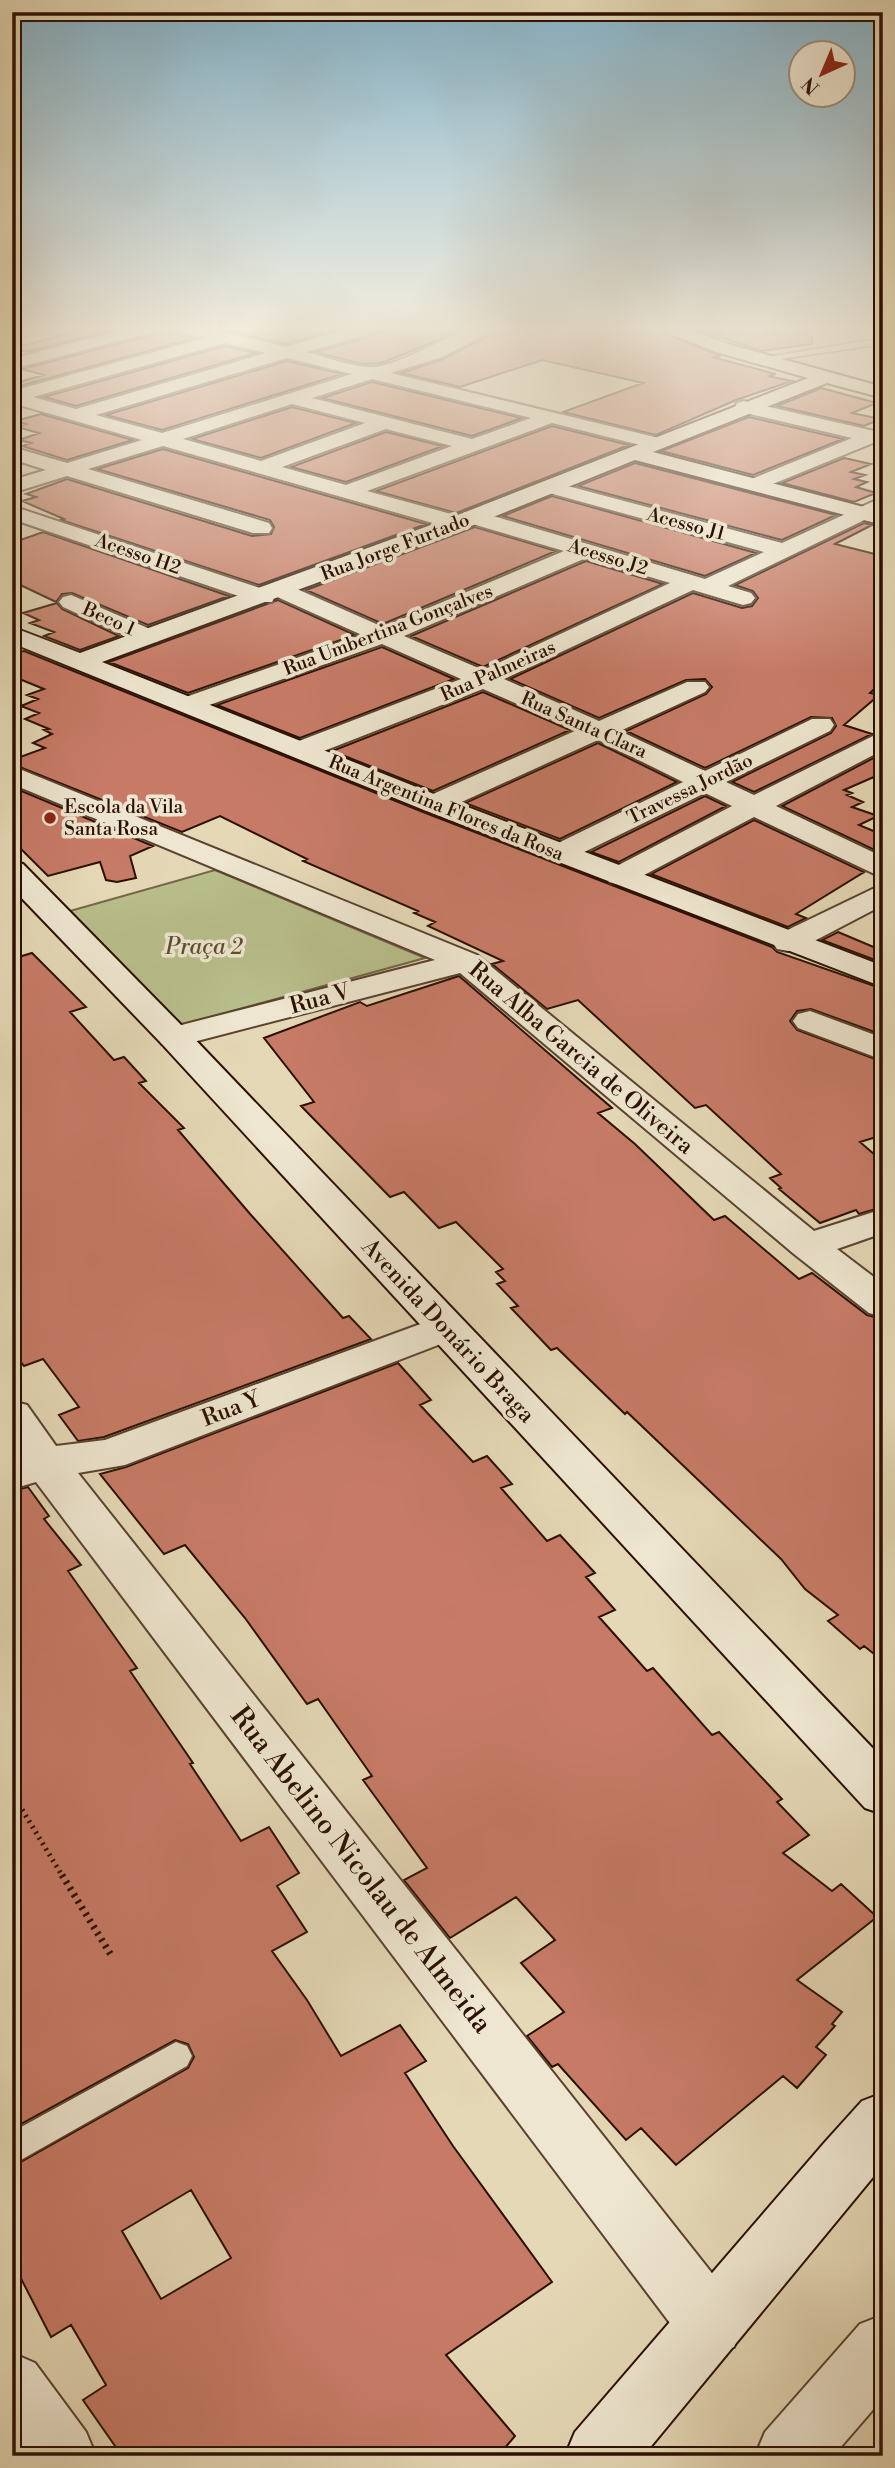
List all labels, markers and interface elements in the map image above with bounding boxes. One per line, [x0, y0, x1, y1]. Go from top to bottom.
north arrow [786, 38, 856, 108]
text: N [797, 72, 825, 99]
street label: Acesso J1 [643, 502, 728, 546]
street label: Rua Jorge Furtado [317, 508, 473, 586]
street label: Acesso H2 [91, 528, 184, 580]
street label: Acesso J2 [564, 533, 651, 581]
street label: Rua Umbertina Gonçalves [280, 579, 496, 681]
street label: Beco 1 [78, 596, 139, 641]
street label: Rua Palmeiras [437, 635, 559, 707]
street label: Rua Santa Clara [517, 686, 651, 764]
street label: Travessa Jordão [623, 748, 757, 830]
street label: Rua Argentina Flores da Rosa [325, 750, 567, 866]
place label: Escola da Vila Santa Rosa [64, 795, 184, 841]
marker: Escola da Vila Santa Rosa [42, 810, 58, 826]
park label: Praça 2 [164, 933, 243, 961]
street label: Rua Alba Garcia de Oliveira [463, 956, 699, 1161]
street label: Rua V [287, 977, 354, 1021]
street label: Avenida Donário Braga [355, 1233, 541, 1429]
street label: Rua Y [198, 1384, 266, 1433]
street label: Rua Abelino Nicolau de Almeida [222, 1700, 500, 2041]

